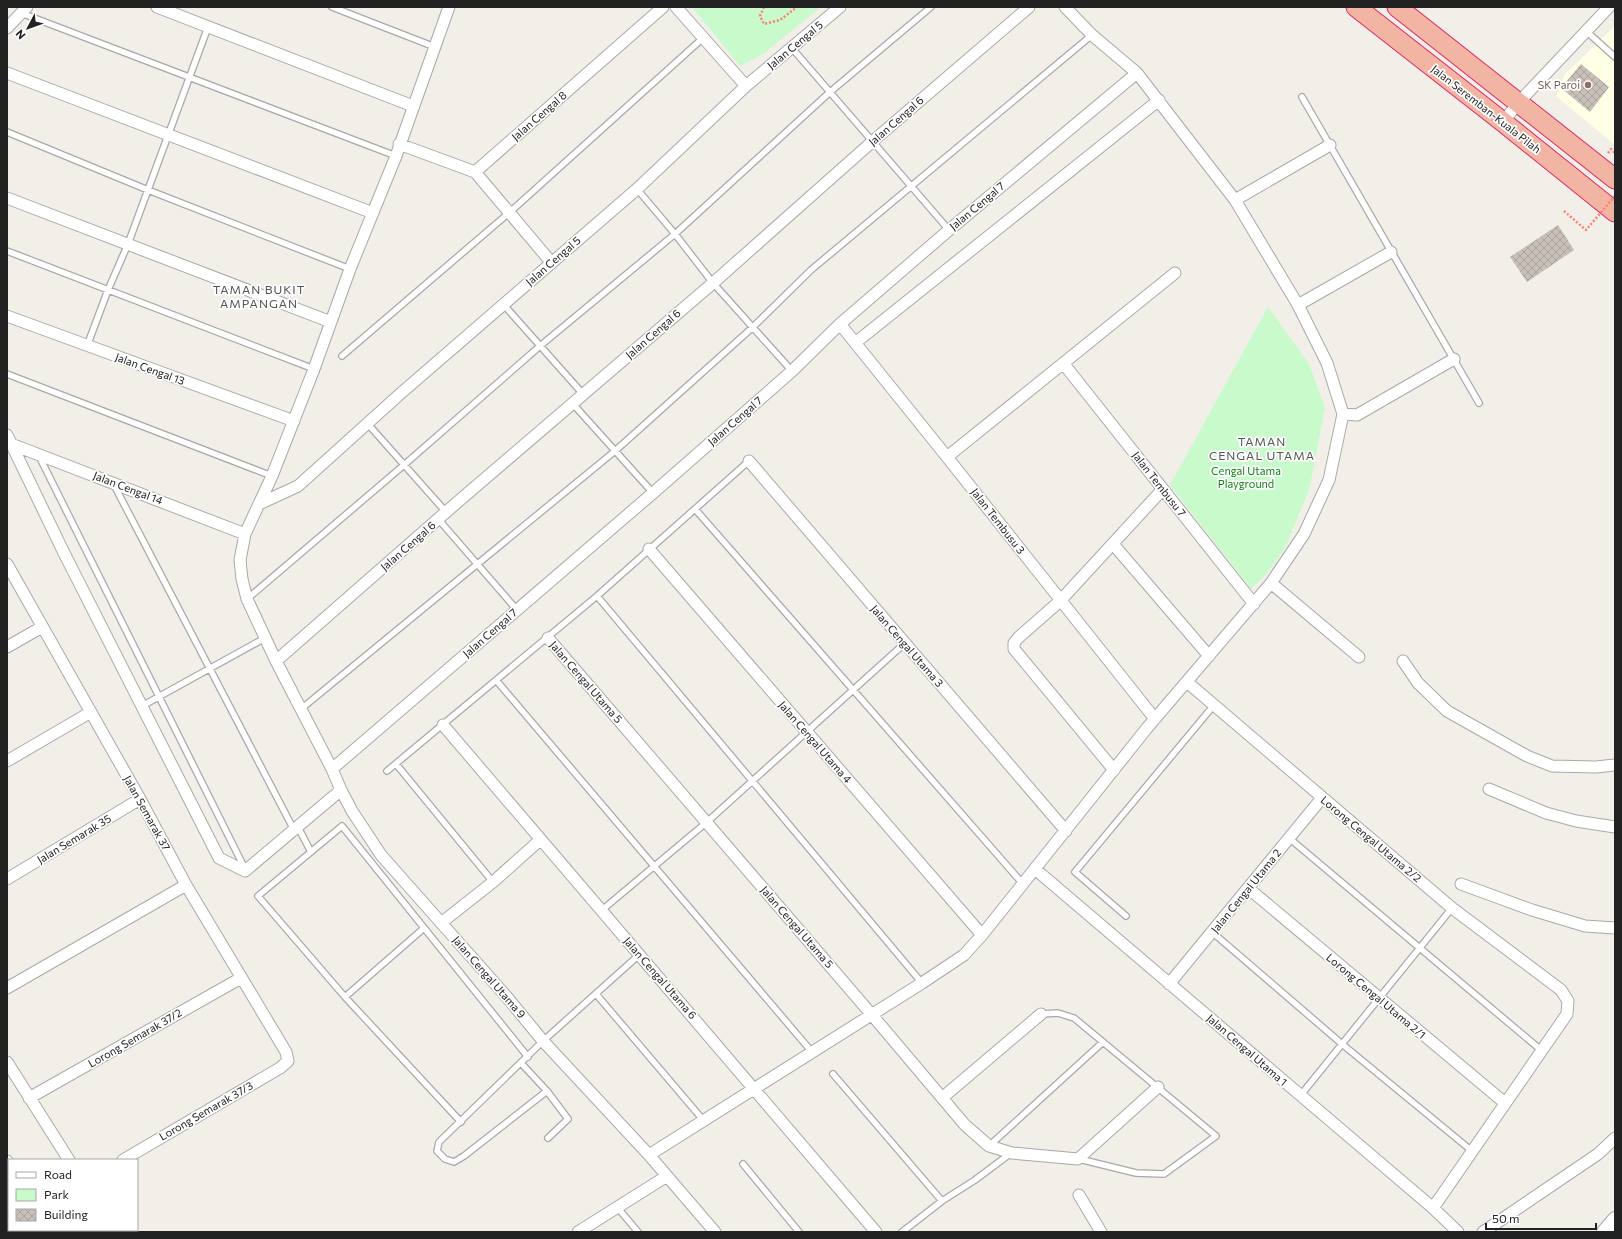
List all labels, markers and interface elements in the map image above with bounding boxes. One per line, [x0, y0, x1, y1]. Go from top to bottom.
north arrow [8, 8, 48, 48]
street label: Jalan Cengal 5 [764, 18, 826, 72]
text: N [12, 28, 28, 42]
street label: Jalan Seremban-Kuala Pilah [1428, 62, 1544, 156]
place label: SK Paroi [1538, 78, 1580, 91]
marker: SK Paroi [1583, 80, 1593, 90]
street label: Jalan Cengal 8 [508, 88, 570, 144]
street label: Jalan Cengal 6 [865, 93, 927, 149]
street label: Jalan Cengal 7 [946, 179, 1008, 233]
street label: Jalan Cengal 5 [523, 233, 583, 289]
district label: TAMAN BUKIT AMPANGAN [213, 282, 305, 310]
street label: Jalan Cengal 6 [622, 306, 684, 362]
street label: Jalan Cengal 13 [113, 350, 187, 388]
street label: Jalan Cengal 7 [705, 393, 765, 449]
district label: TAMAN CENGAL UTAMA [1209, 434, 1315, 462]
street label: Jalan Tembusu 7 [1129, 448, 1189, 520]
park label: Cengal Utama Playground [1211, 464, 1281, 490]
street label: Jalan Cengal 14 [91, 468, 165, 508]
street label: Jalan Tembusu 3 [968, 485, 1028, 557]
street label: Jalan Cengal 6 [377, 518, 439, 574]
street label: Jalan Cengal Utama 3 [868, 602, 946, 690]
street label: Jalan Cengal 7 [460, 605, 520, 661]
street label: Jalan Cengal Utama 5 [547, 638, 625, 726]
street label: Jalan Cengal Utama 4 [775, 698, 855, 786]
street label: Jalan Semarak 37 [121, 773, 173, 853]
street label: Lorong Cengal Utama 2/2 [1318, 793, 1424, 884]
street label: Jalan Semarak 35 [34, 811, 114, 867]
street label: Jalan Cengal Utama 2 [1208, 846, 1284, 936]
street label: Jalan Cengal Utama 5 [758, 883, 836, 971]
street label: Jalan Cengal Utama 9 [449, 933, 529, 1021]
street label: Jalan Cengal Utama 6 [620, 934, 700, 1022]
street label: Lorong Cengal Utama 2/1 [1324, 950, 1429, 1041]
street label: Lorong Semarak 37/2 [86, 1005, 184, 1070]
street label: Jalan Cengal Utama 1 [1204, 1011, 1290, 1089]
street label: Lorong Semarak 37/3 [157, 1078, 255, 1143]
legend [8, 1159, 138, 1231]
text: Road [44, 1167, 72, 1181]
text: Park [44, 1187, 70, 1201]
scale bar [1486, 1205, 1596, 1231]
text: Building [44, 1207, 88, 1221]
text: 50 m [1492, 1211, 1520, 1225]

